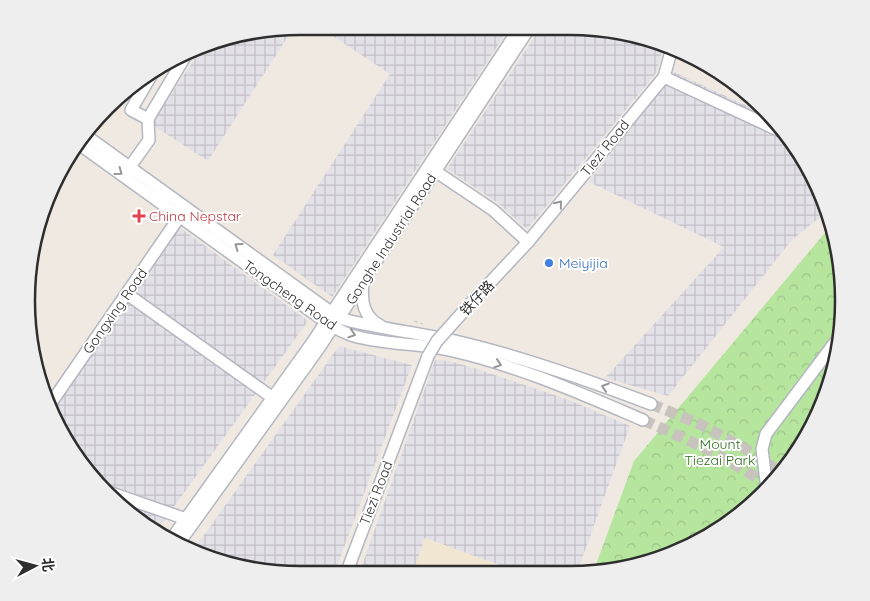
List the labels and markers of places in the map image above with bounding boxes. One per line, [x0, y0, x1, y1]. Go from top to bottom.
place label: China Nepstar [149, 207, 242, 225]
marker: China Nepstar [133, 210, 145, 222]
place label: Meiyijia [559, 254, 608, 272]
marker: Meiyijia [543, 257, 555, 269]

